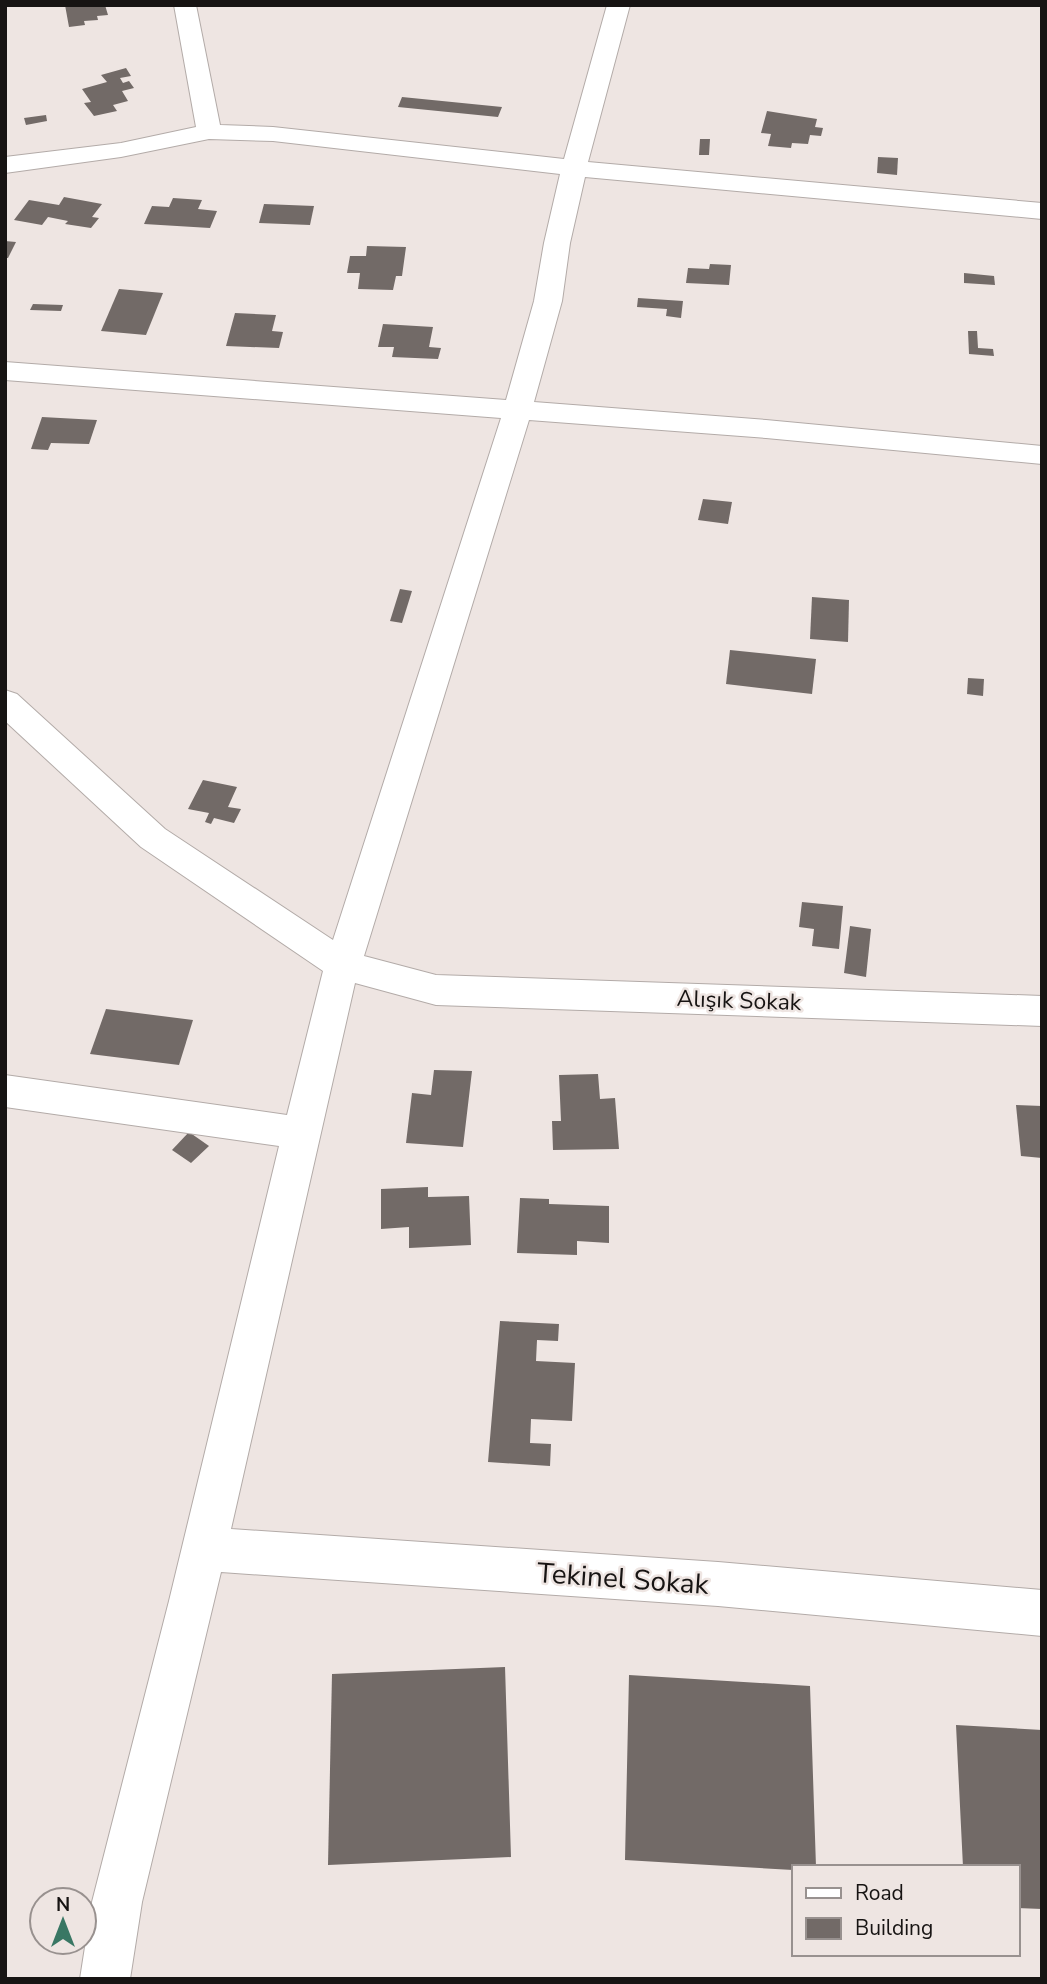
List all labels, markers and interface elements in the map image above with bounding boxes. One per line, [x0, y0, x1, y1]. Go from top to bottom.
street label: Alışık Sokak [676, 983, 802, 1018]
street label: Tekinel Sokak [536, 1554, 711, 1604]
legend [792, 1865, 1019, 1956]
text: Road [855, 1879, 904, 1907]
north arrow [28, 1886, 98, 1956]
text: N [56, 1892, 70, 1918]
text: Building [855, 1914, 933, 1942]

